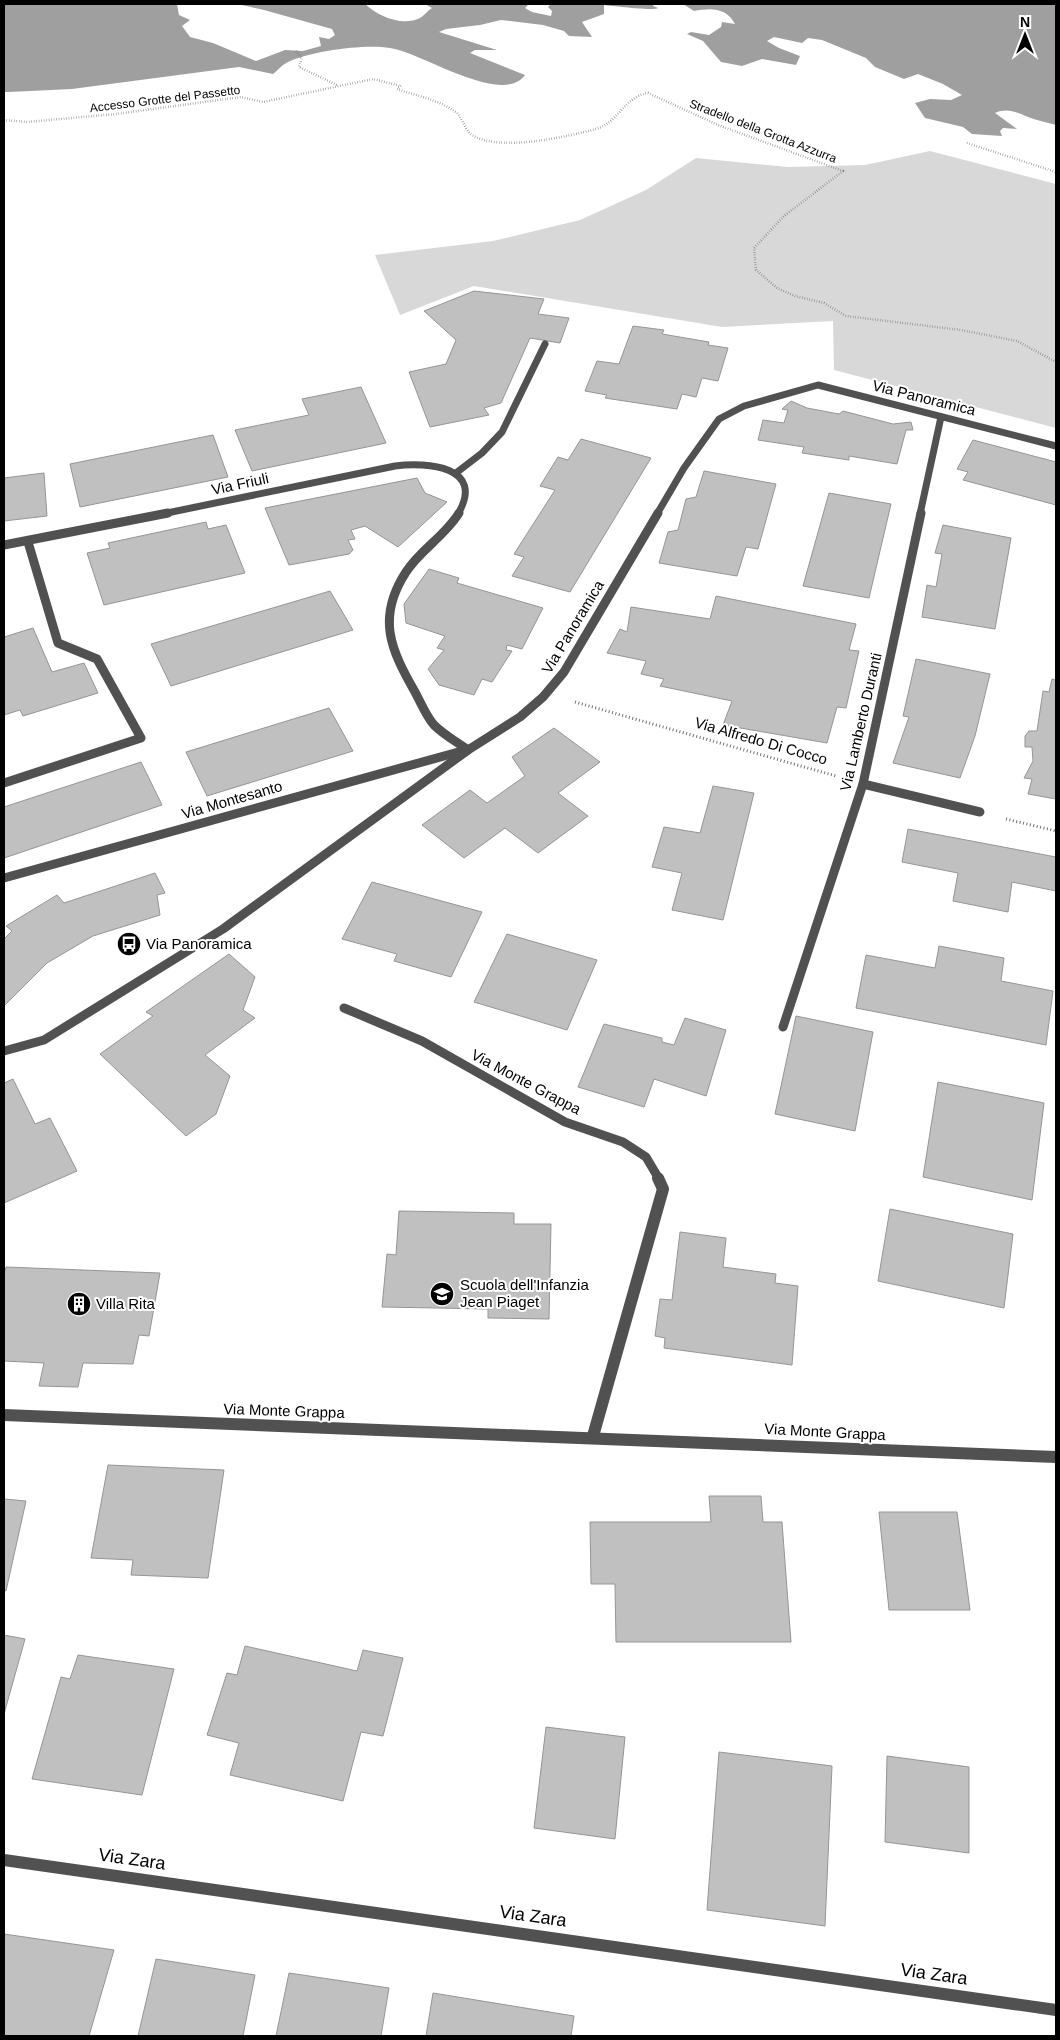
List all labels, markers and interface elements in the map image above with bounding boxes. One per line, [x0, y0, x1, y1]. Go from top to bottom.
north arrow [1000, 10, 1050, 60]
text: N [1020, 14, 1030, 30]
street label: Accesso Grotte del Passetto [89, 83, 241, 115]
street label: Stradello della Grotta Azzurra [687, 96, 839, 166]
street label: Via Panoramica [871, 376, 978, 419]
street label: Via Friuli [210, 469, 270, 498]
street label: Via Panoramica [538, 577, 607, 676]
street label: Via Lamberto Duranti [836, 651, 885, 793]
street label: Via Alfredo Di Cocco [693, 713, 829, 768]
street label: Via Montesanto [180, 777, 284, 822]
bus stop icon: Via Panoramica [116, 931, 142, 957]
place label: Via Panoramica [146, 935, 252, 952]
street label: Via Monte Grappa [469, 1046, 584, 1118]
place label: Scuola dell'Infanzia Jean Piaget [460, 1276, 589, 1310]
school or university icon: Scuola dell'Infanzia Jean Piaget [429, 1281, 455, 1307]
building icon: Villa Rita [66, 1291, 92, 1317]
place label: Villa Rita [96, 1295, 156, 1312]
street label: Via Monte Grappa [223, 1400, 346, 1421]
street label: Via Monte Grappa [764, 1420, 887, 1443]
street label: Via Zara [97, 1844, 168, 1874]
street label: Via Zara [498, 1901, 569, 1931]
street label: Via Zara [899, 1959, 970, 1989]

